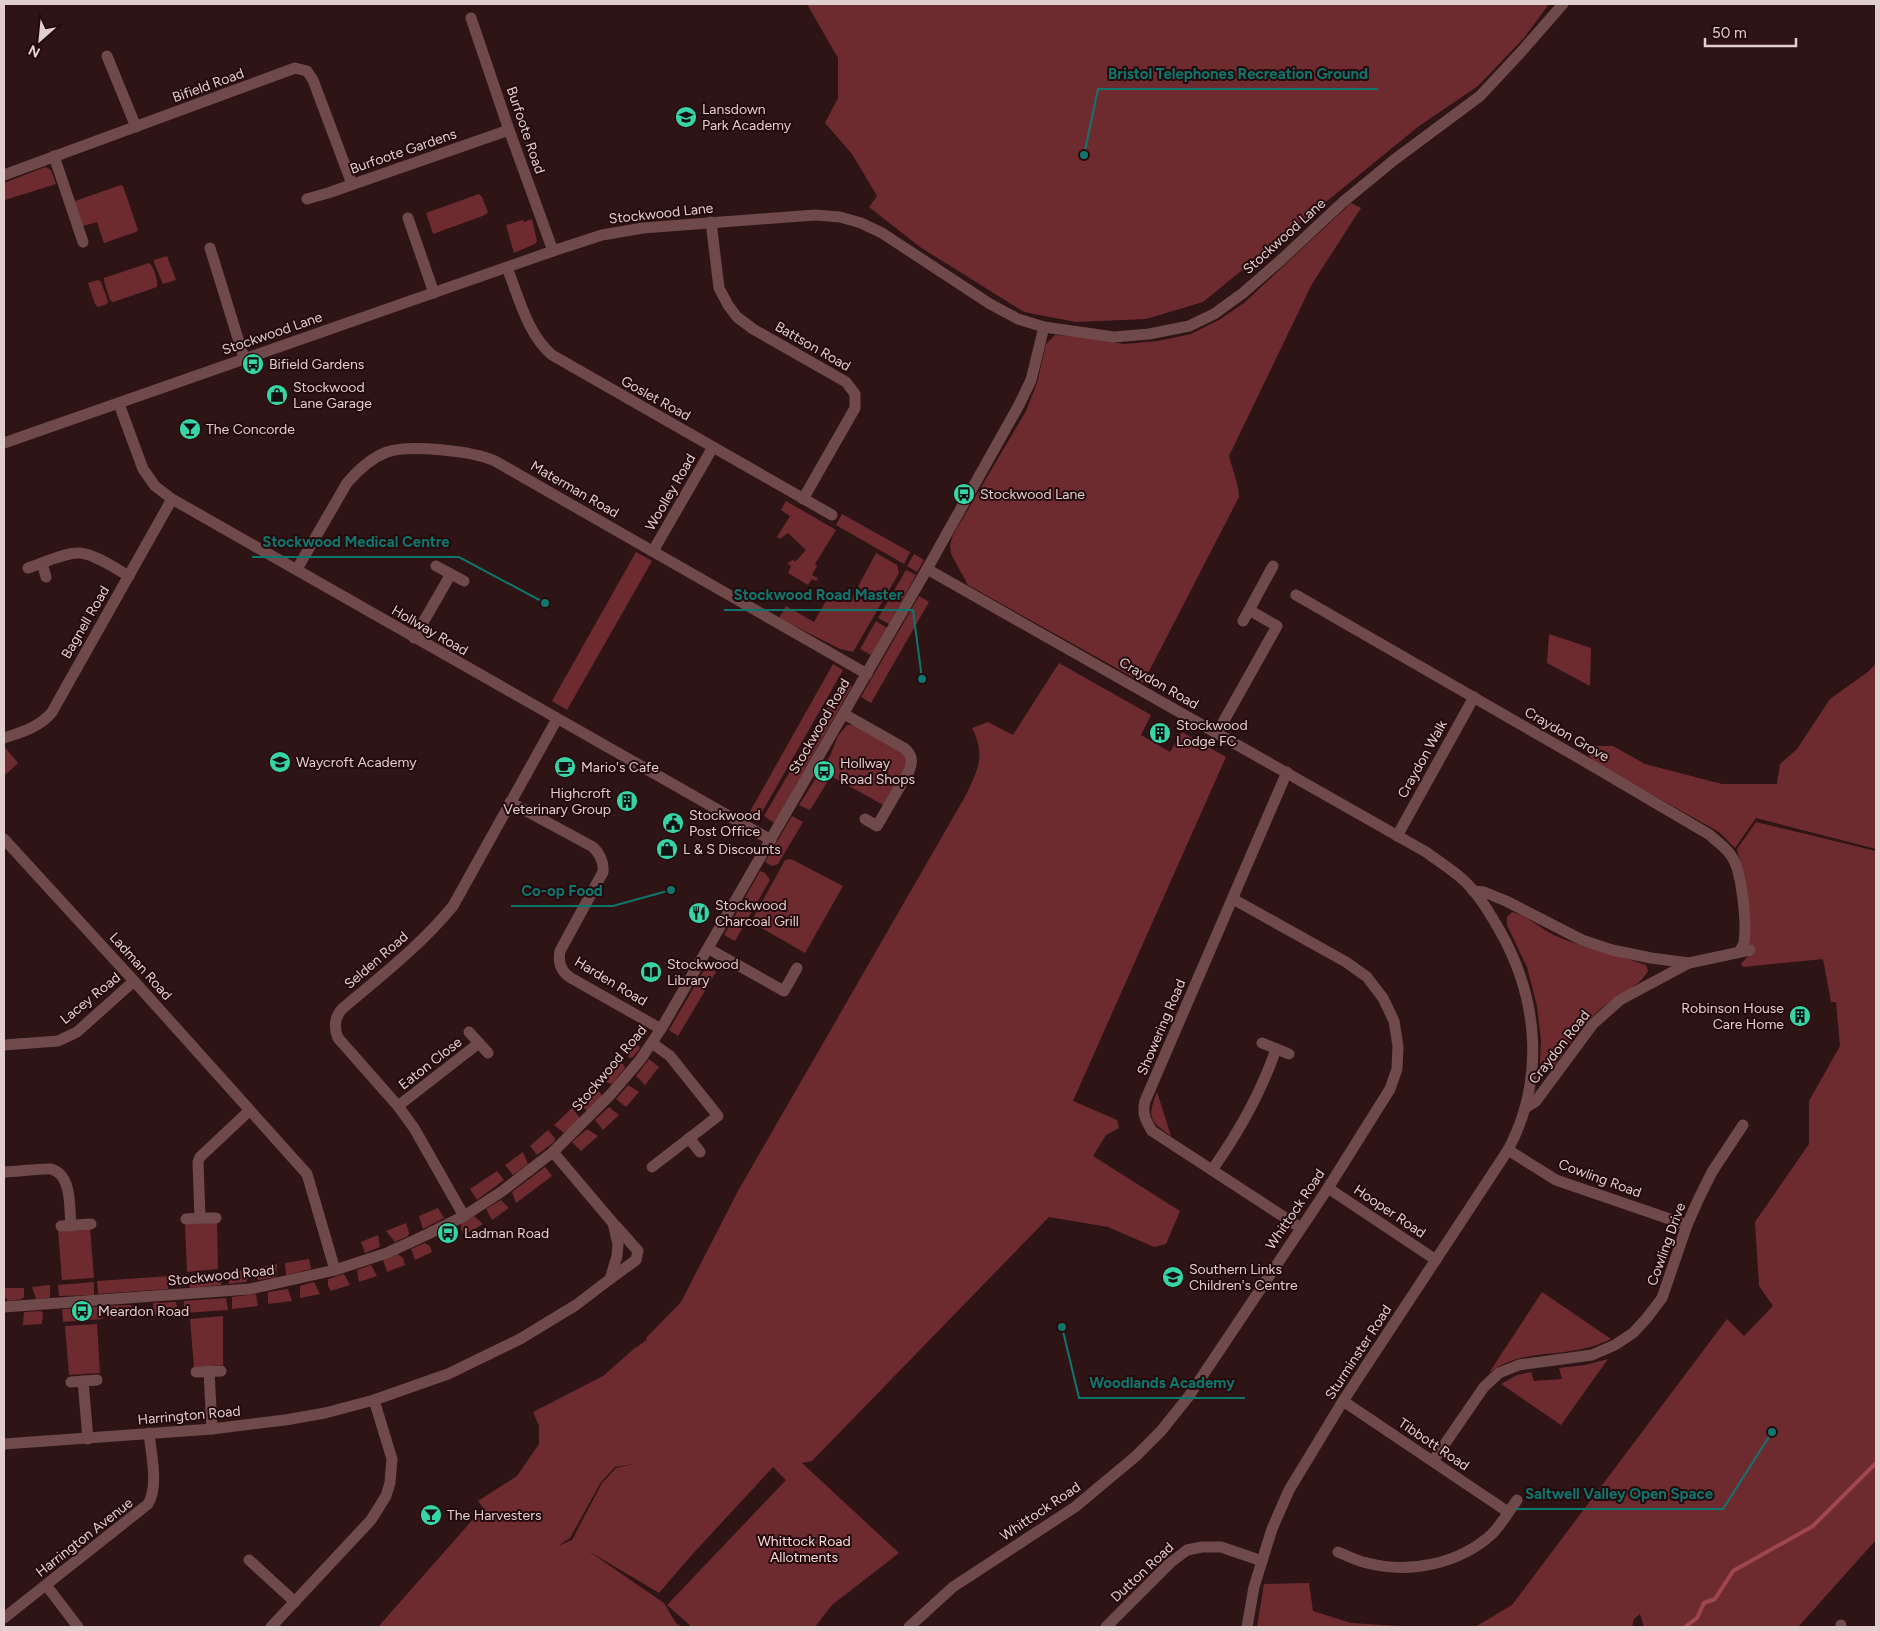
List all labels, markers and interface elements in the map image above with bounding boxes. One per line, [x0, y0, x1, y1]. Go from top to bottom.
north arrow [15, 15, 65, 65]
scale bar [1705, 15, 1796, 47]
text: 50 m [1712, 24, 1747, 42]
text: N [26, 41, 43, 61]
callout: Bristol Telephones Recreation Ground [1098, 59, 1378, 89]
street label: Bifield Road [170, 65, 246, 106]
text: Bristol Telephones Recreation Ground [1108, 65, 1368, 83]
street label: Burfoote Road [503, 84, 548, 176]
place label: Lansdown Park Academy [702, 101, 792, 134]
school or university icon: Lansdown Park Academy [674, 105, 698, 129]
street label: Burfoote Gardens [348, 125, 459, 178]
street label: Stockwood Lane [1240, 195, 1329, 278]
street label: Stockwood Lane [608, 200, 714, 227]
street label: Stockwood Lane [220, 308, 325, 359]
street label: Battson Road [772, 318, 854, 375]
bus stop icon: Bifield Gardens [241, 352, 265, 376]
place label: Bifield Gardens [269, 356, 364, 373]
street label: Goslet Road [618, 372, 694, 425]
place label: Stockwood Lane Garage [293, 379, 372, 412]
shop icon: Stockwood Lane Garage [265, 383, 289, 407]
bar icon: The Concorde [178, 417, 202, 441]
place label: The Concorde [206, 421, 295, 438]
street label: Woolley Road [642, 451, 699, 534]
street label: Materman Road [528, 457, 622, 522]
bus stop icon: Stockwood Lane [952, 482, 976, 506]
place label: Stockwood Lane [980, 486, 1085, 503]
callout: Stockwood Medical Centre [252, 527, 459, 557]
text: Stockwood Medical Centre [262, 533, 450, 551]
callout: Stockwood Road Master [724, 580, 913, 610]
street label: Bagnell Road [58, 583, 113, 662]
text: Stockwood Road Master [734, 586, 903, 604]
street label: Hollway Road [388, 602, 471, 659]
street label: Craydon Road [1116, 654, 1201, 713]
street label: Stockwood Road [785, 676, 854, 777]
street label: Craydon Grove [1521, 703, 1612, 766]
place label: Stockwood Lodge FC [1176, 717, 1248, 750]
street label: Craydon Walk [1394, 717, 1451, 801]
building icon: Stockwood Lodge FC [1148, 721, 1172, 745]
school or university icon: Waycroft Academy [268, 750, 292, 774]
place label: Waycroft Academy [296, 754, 417, 771]
cafe icon: Mario's Cafe [553, 755, 577, 779]
place label: Hollway Road Shops [840, 755, 915, 788]
place label: Mario's Cafe [581, 759, 659, 776]
bus stop icon: Hollway Road Shops [812, 759, 836, 783]
place label: Highcroft Veterinary Group [503, 785, 611, 818]
building icon: Highcroft Veterinary Group [615, 789, 639, 813]
place label: Stockwood Post Office [689, 807, 761, 840]
public building icon: Stockwood Post Office [661, 811, 685, 835]
shop icon: L & S Discounts [655, 837, 679, 861]
place label: L & S Discounts [683, 841, 781, 858]
callout: Co-op Food [511, 876, 613, 906]
text: Co-op Food [521, 882, 603, 900]
place label: Stockwood Charcoal Grill [715, 897, 799, 930]
restaurant icon: Stockwood Charcoal Grill [687, 901, 711, 925]
street label: Selden Road [341, 928, 412, 993]
street label: Ladman Road [106, 929, 175, 1004]
street label: Harden Road [571, 953, 650, 1010]
place label: Stockwood Library [667, 956, 739, 989]
library icon: Stockwood Library [639, 960, 663, 984]
street label: Lacey Road [57, 969, 124, 1028]
street label: Showering Road [1134, 977, 1189, 1078]
place label: Robinson House Care Home [1681, 1000, 1784, 1033]
building icon: Robinson House Care Home [1788, 1004, 1812, 1028]
street label: Craydon Road [1525, 1007, 1593, 1088]
street label: Stockwood Road [568, 1022, 650, 1115]
street label: Eaton Close [395, 1033, 466, 1093]
street label: Cowling Road [1556, 1156, 1644, 1201]
street label: Whittock Road [1262, 1166, 1329, 1253]
street label: Hooper Road [1351, 1181, 1429, 1242]
street label: Cowling Drive [1644, 1200, 1689, 1288]
bus stop icon: Ladman Road [436, 1221, 460, 1245]
place label: Ladman Road [464, 1225, 549, 1242]
street label: Stockwood Road [167, 1261, 275, 1290]
place label: Southern Links Children's Centre [1189, 1261, 1298, 1294]
school or university icon: Southern Links Children's Centre [1161, 1265, 1185, 1289]
bus stop icon: Meardon Road [70, 1299, 94, 1323]
street label: Sturminster Road [1322, 1302, 1395, 1403]
place label: Meardon Road [98, 1303, 189, 1320]
callout: Woodlands Academy [1079, 1368, 1245, 1398]
text: Woodlands Academy [1089, 1374, 1235, 1392]
street label: Harrington Road [137, 1403, 241, 1428]
street label: Tibbott Road [1395, 1415, 1472, 1474]
street label: Whittock Road [997, 1478, 1084, 1545]
callout: Saltwell Valley Open Space [1515, 1479, 1723, 1509]
text: Saltwell Valley Open Space [1525, 1485, 1714, 1503]
street label: Harrington Avenue [32, 1494, 136, 1581]
bar icon: The Harvesters [419, 1503, 443, 1527]
place label: The Harvesters [447, 1507, 541, 1524]
park label: Whittock Road Allotments [757, 1533, 851, 1566]
street label: Dutton Road [1107, 1539, 1177, 1606]

